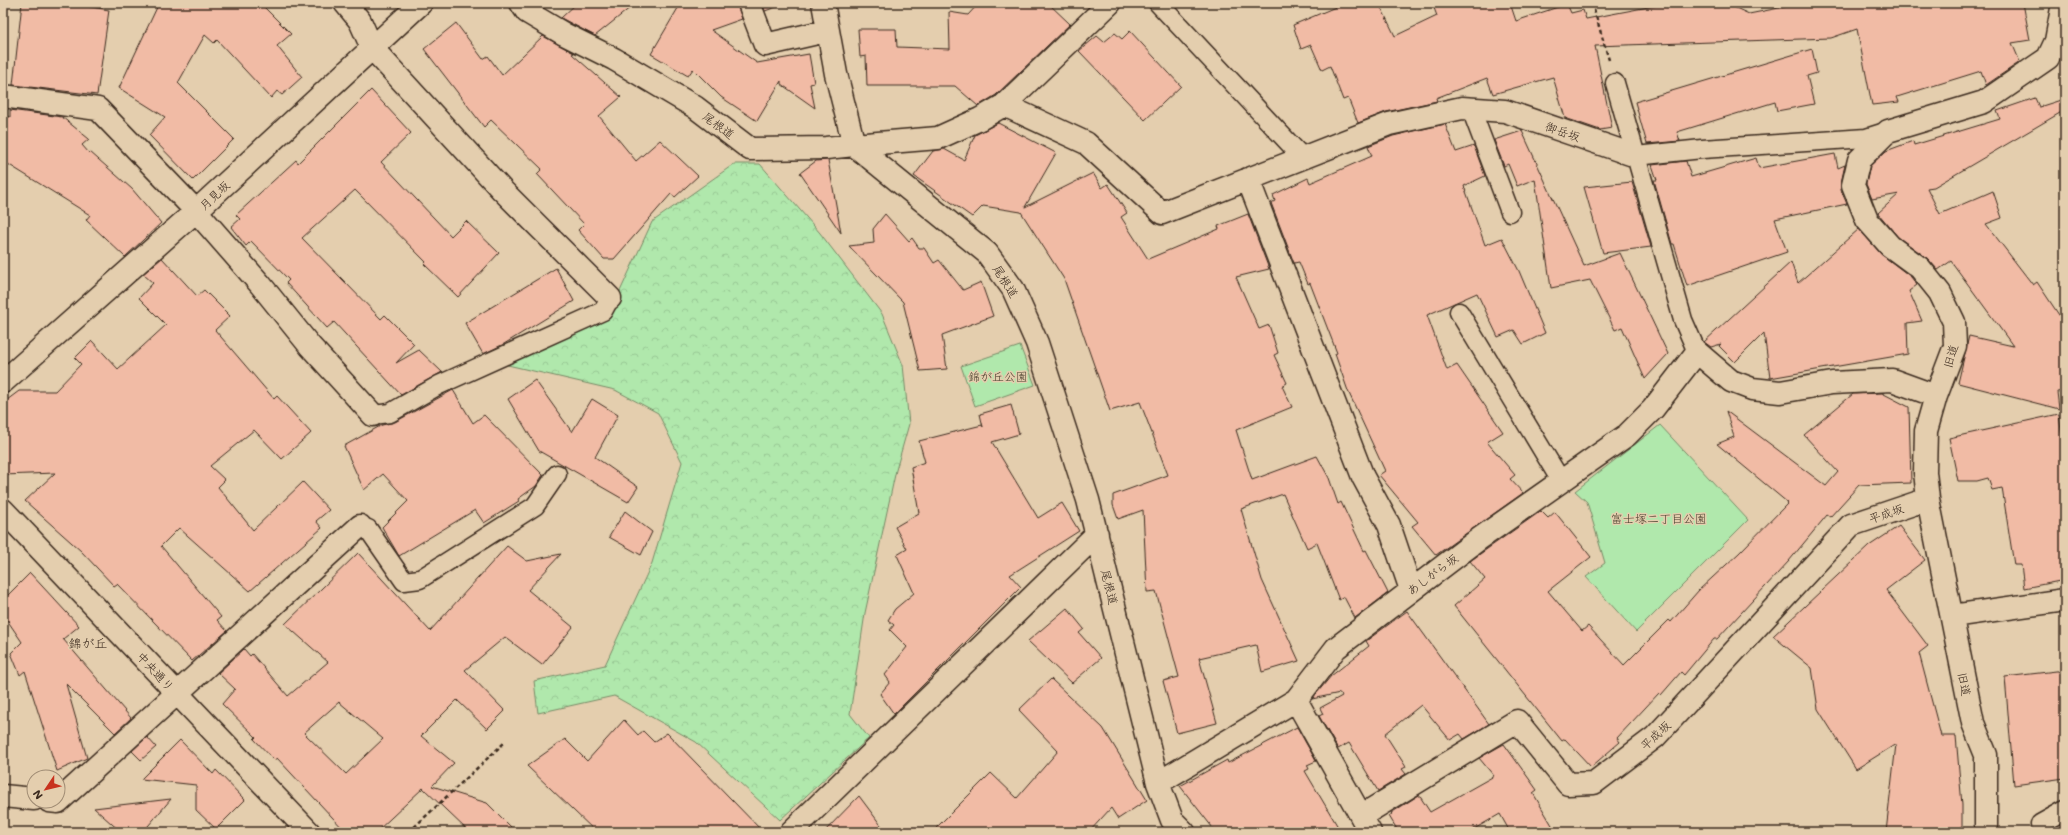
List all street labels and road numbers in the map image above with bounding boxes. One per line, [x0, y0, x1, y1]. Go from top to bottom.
street label: 尾根道 [700, 108, 738, 142]
street label: 御岳坂 [1543, 118, 1583, 144]
street label: 月見坂 [195, 177, 233, 213]
street label: 尾根道 [990, 261, 1022, 301]
street label: 旧道 [1939, 342, 1961, 370]
street label: 平成坂 [1866, 500, 1906, 526]
street label: あしがら坂 [1403, 550, 1461, 598]
street label: 尾根道 [1098, 568, 1122, 606]
street label: 中央通り [134, 648, 178, 694]
street label: 旧道 [1955, 671, 1975, 697]
street label: 平成坂 [1636, 717, 1674, 753]

